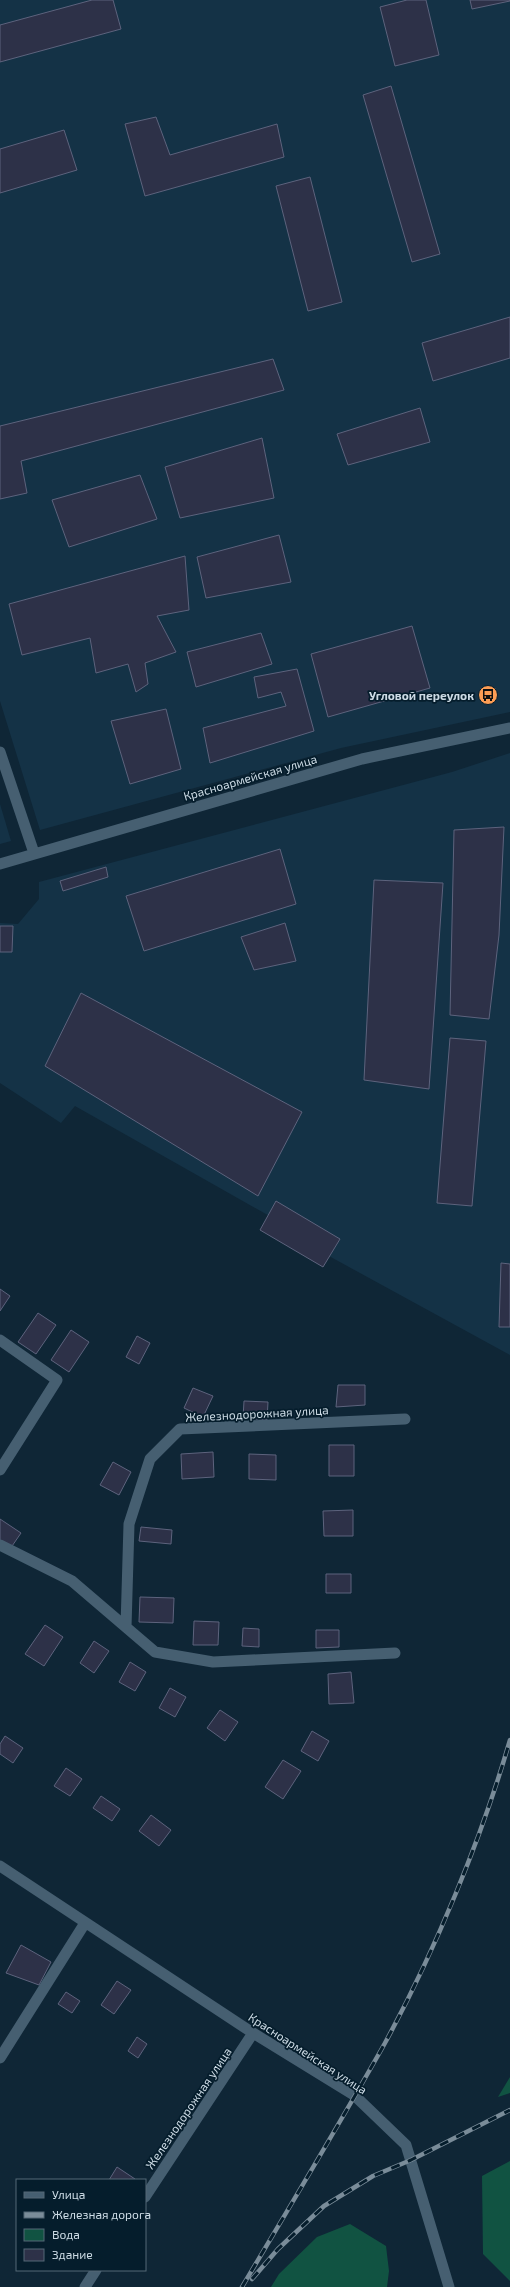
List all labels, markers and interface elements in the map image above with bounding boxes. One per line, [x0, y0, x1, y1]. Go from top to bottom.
bus stop icon: Угловой переулок [477, 684, 499, 706]
place label: Угловой переулок [369, 688, 474, 702]
street label: Красноармейская улица [182, 751, 319, 804]
street label: Железнодорожная улица [185, 1402, 329, 1425]
street label: Красноармейская улица [246, 2009, 370, 2097]
street label: Железнодорожная улица [142, 2045, 235, 2172]
legend [16, 2179, 146, 2271]
text: Улица [52, 2187, 85, 2201]
text: Железная дорога [52, 2207, 151, 2221]
text: Вода [52, 2227, 80, 2241]
text: Здание [52, 2247, 93, 2261]

